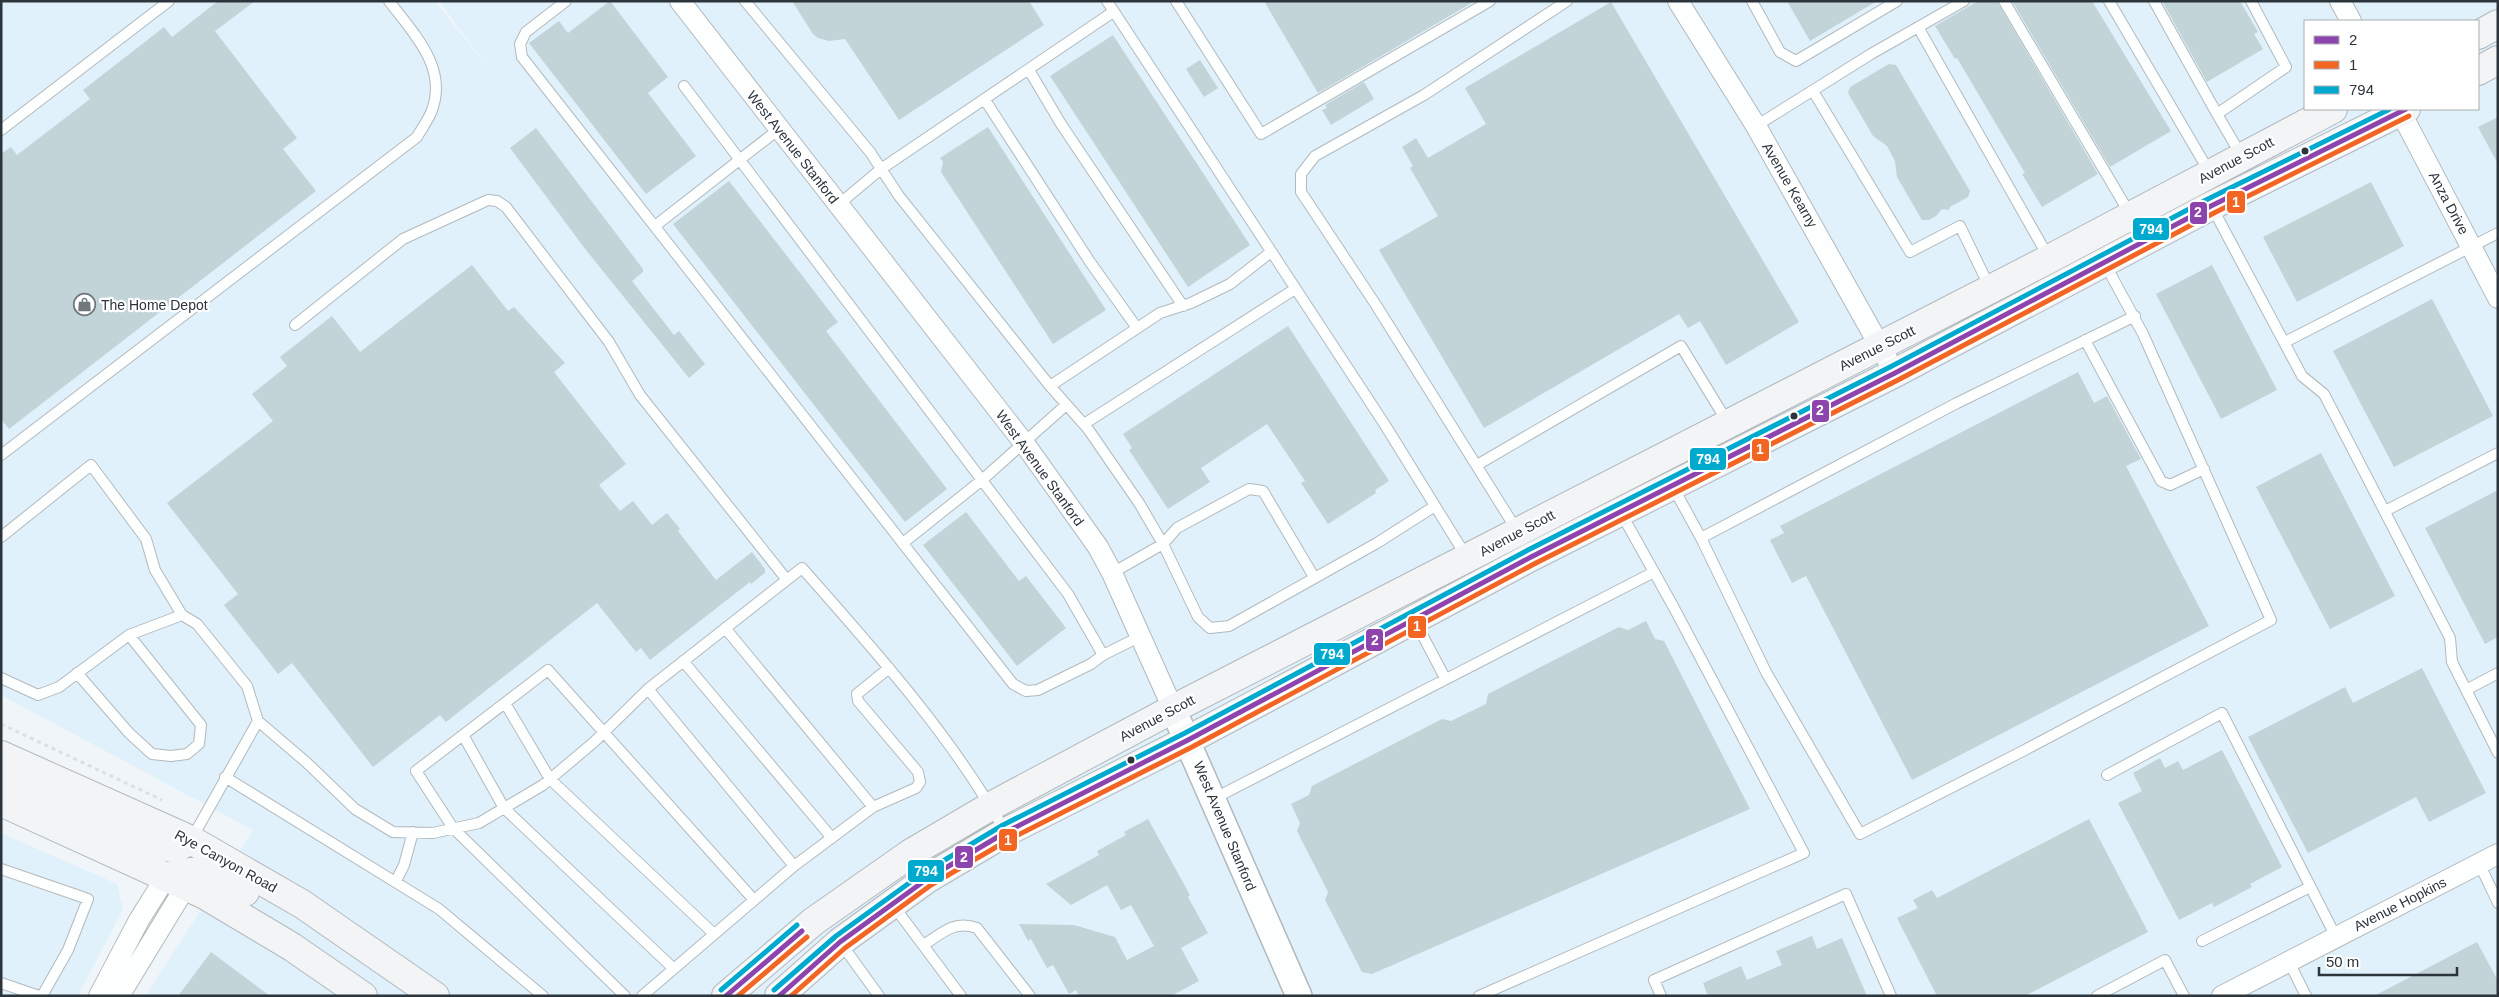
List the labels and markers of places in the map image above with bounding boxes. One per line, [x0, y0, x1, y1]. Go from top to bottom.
unlabelled marker [2300, 146, 2310, 156]
shop icon: The Home Depot [73, 293, 97, 317]
place label: The Home Depot [101, 297, 208, 313]
unlabelled marker [1789, 411, 1799, 421]
unlabelled marker [1126, 755, 1136, 765]

